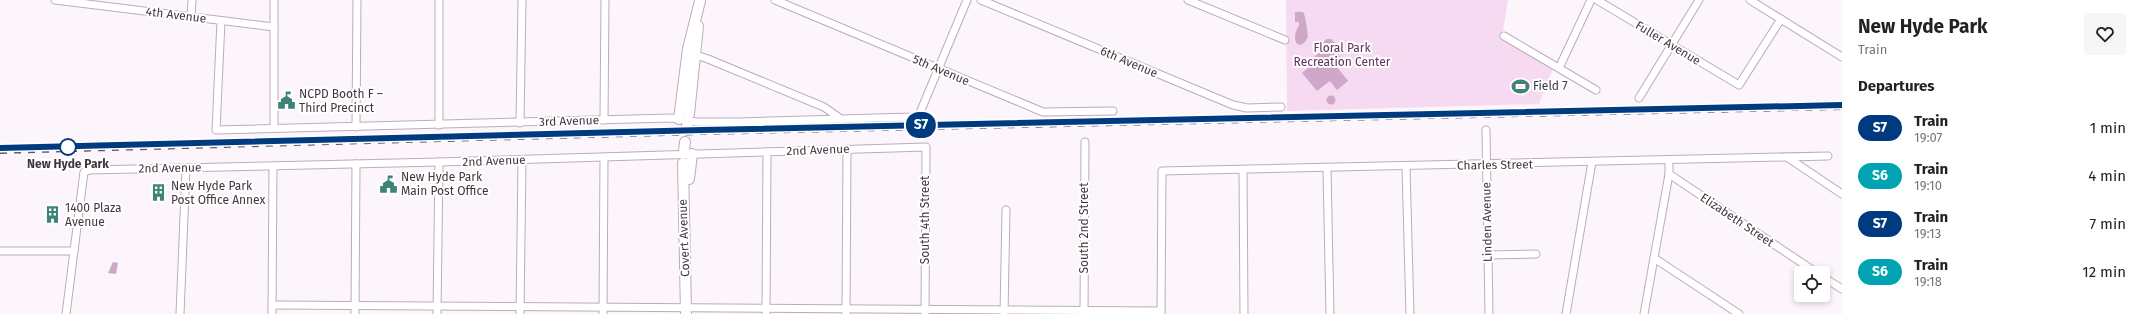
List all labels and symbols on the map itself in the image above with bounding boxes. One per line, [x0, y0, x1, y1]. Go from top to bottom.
street label: 4th Avenue [145, 4, 207, 26]
street label: Fuller Avenue [1633, 18, 1703, 68]
park label: Floral Park Recreation Center [1294, 41, 1391, 69]
street label: 6th Avenue [1098, 44, 1160, 80]
street label: 5th Avenue [911, 52, 971, 88]
sports icon: Field 7 [1510, 76, 1530, 96]
place label: Field 7 [1533, 79, 1568, 93]
place label: NCPD Booth F – Third Precinct [299, 87, 383, 115]
public building icon: NCPD Booth F – Third Precinct [276, 91, 296, 111]
line badge: S7 [903, 112, 939, 138]
street label: 3rd Avenue [539, 113, 599, 129]
marker: New Hyde Park [59, 138, 77, 156]
street label: 2nd Avenue [786, 142, 850, 158]
street label: 2nd Avenue [462, 153, 526, 169]
place label: New Hyde Park [27, 157, 109, 171]
street label: Charles Street [1457, 157, 1534, 173]
street label: 2nd Avenue [138, 160, 202, 176]
place label: New Hyde Park Main Post Office [401, 170, 488, 198]
public building icon: New Hyde Park Main Post Office [378, 174, 398, 194]
street label: South 4th Street [918, 175, 932, 264]
place label: New Hyde Park Post Office Annex [171, 179, 266, 207]
street label: South 2nd Street [1077, 182, 1091, 273]
street label: Linden Avenue [1479, 182, 1495, 262]
building icon: New Hyde Park Post Office Annex [148, 183, 168, 203]
street label: Elizabeth Street [1698, 190, 1777, 250]
street label: Covert Avenue [676, 199, 692, 277]
place label: 1400 Plaza Avenue [65, 201, 122, 229]
building icon: 1400 Plaza Avenue [42, 205, 62, 225]

